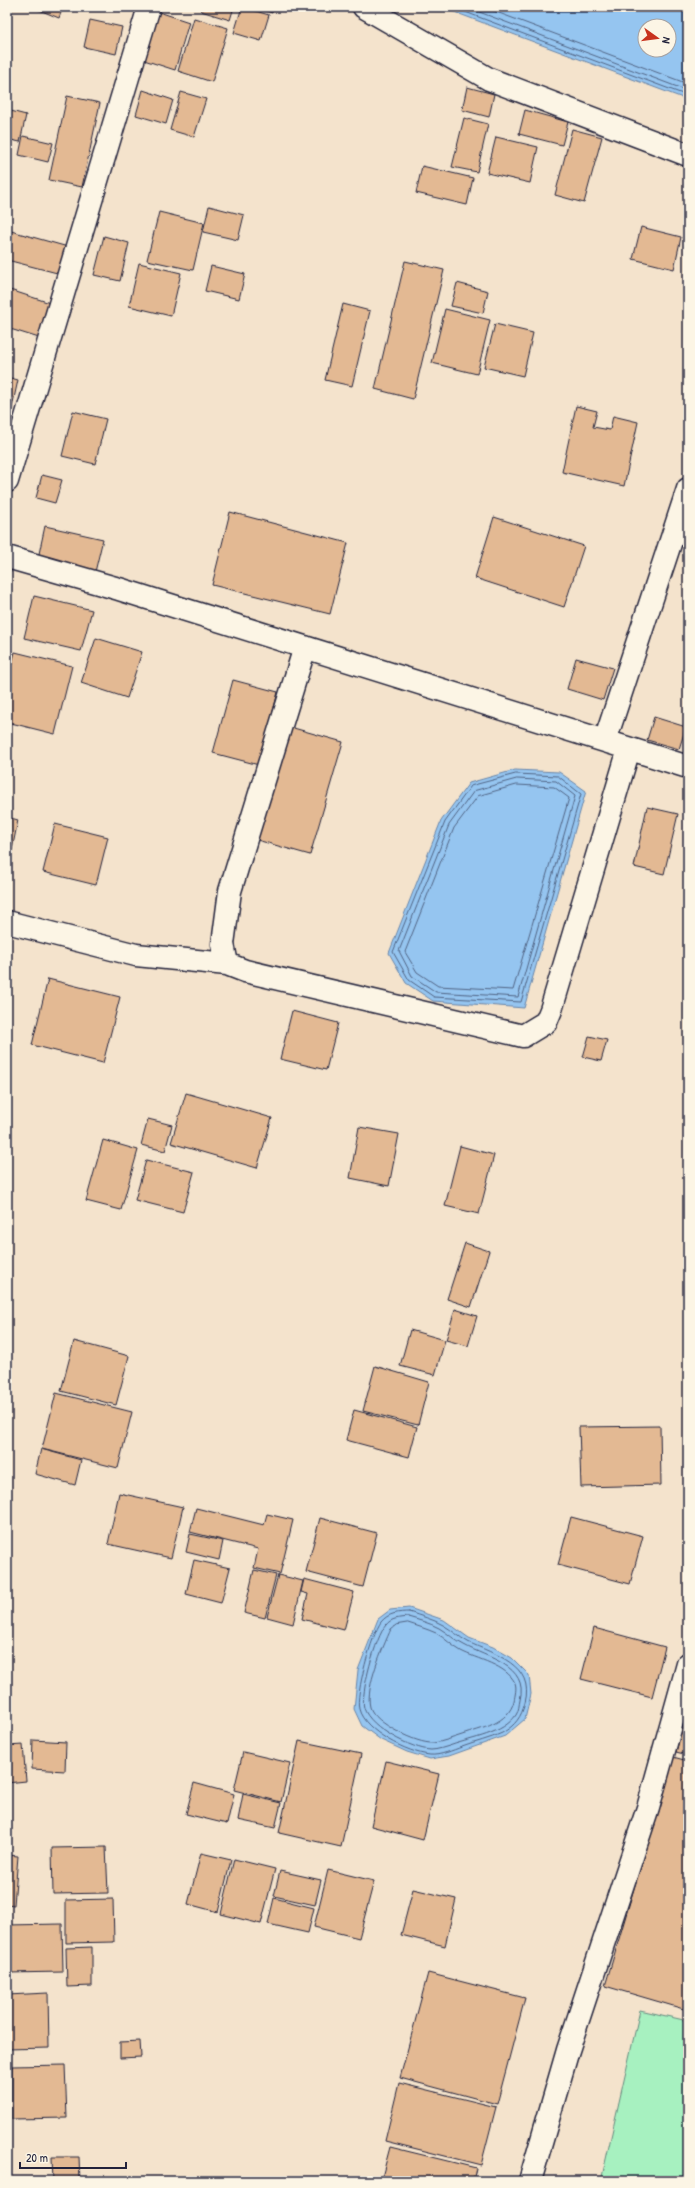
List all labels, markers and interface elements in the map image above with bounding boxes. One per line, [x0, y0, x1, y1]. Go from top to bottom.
north arrow [637, 18, 677, 58]
text: N [659, 36, 674, 45]
scale bar [20, 2144, 126, 2170]
text: 20 m [26, 2149, 48, 2166]

